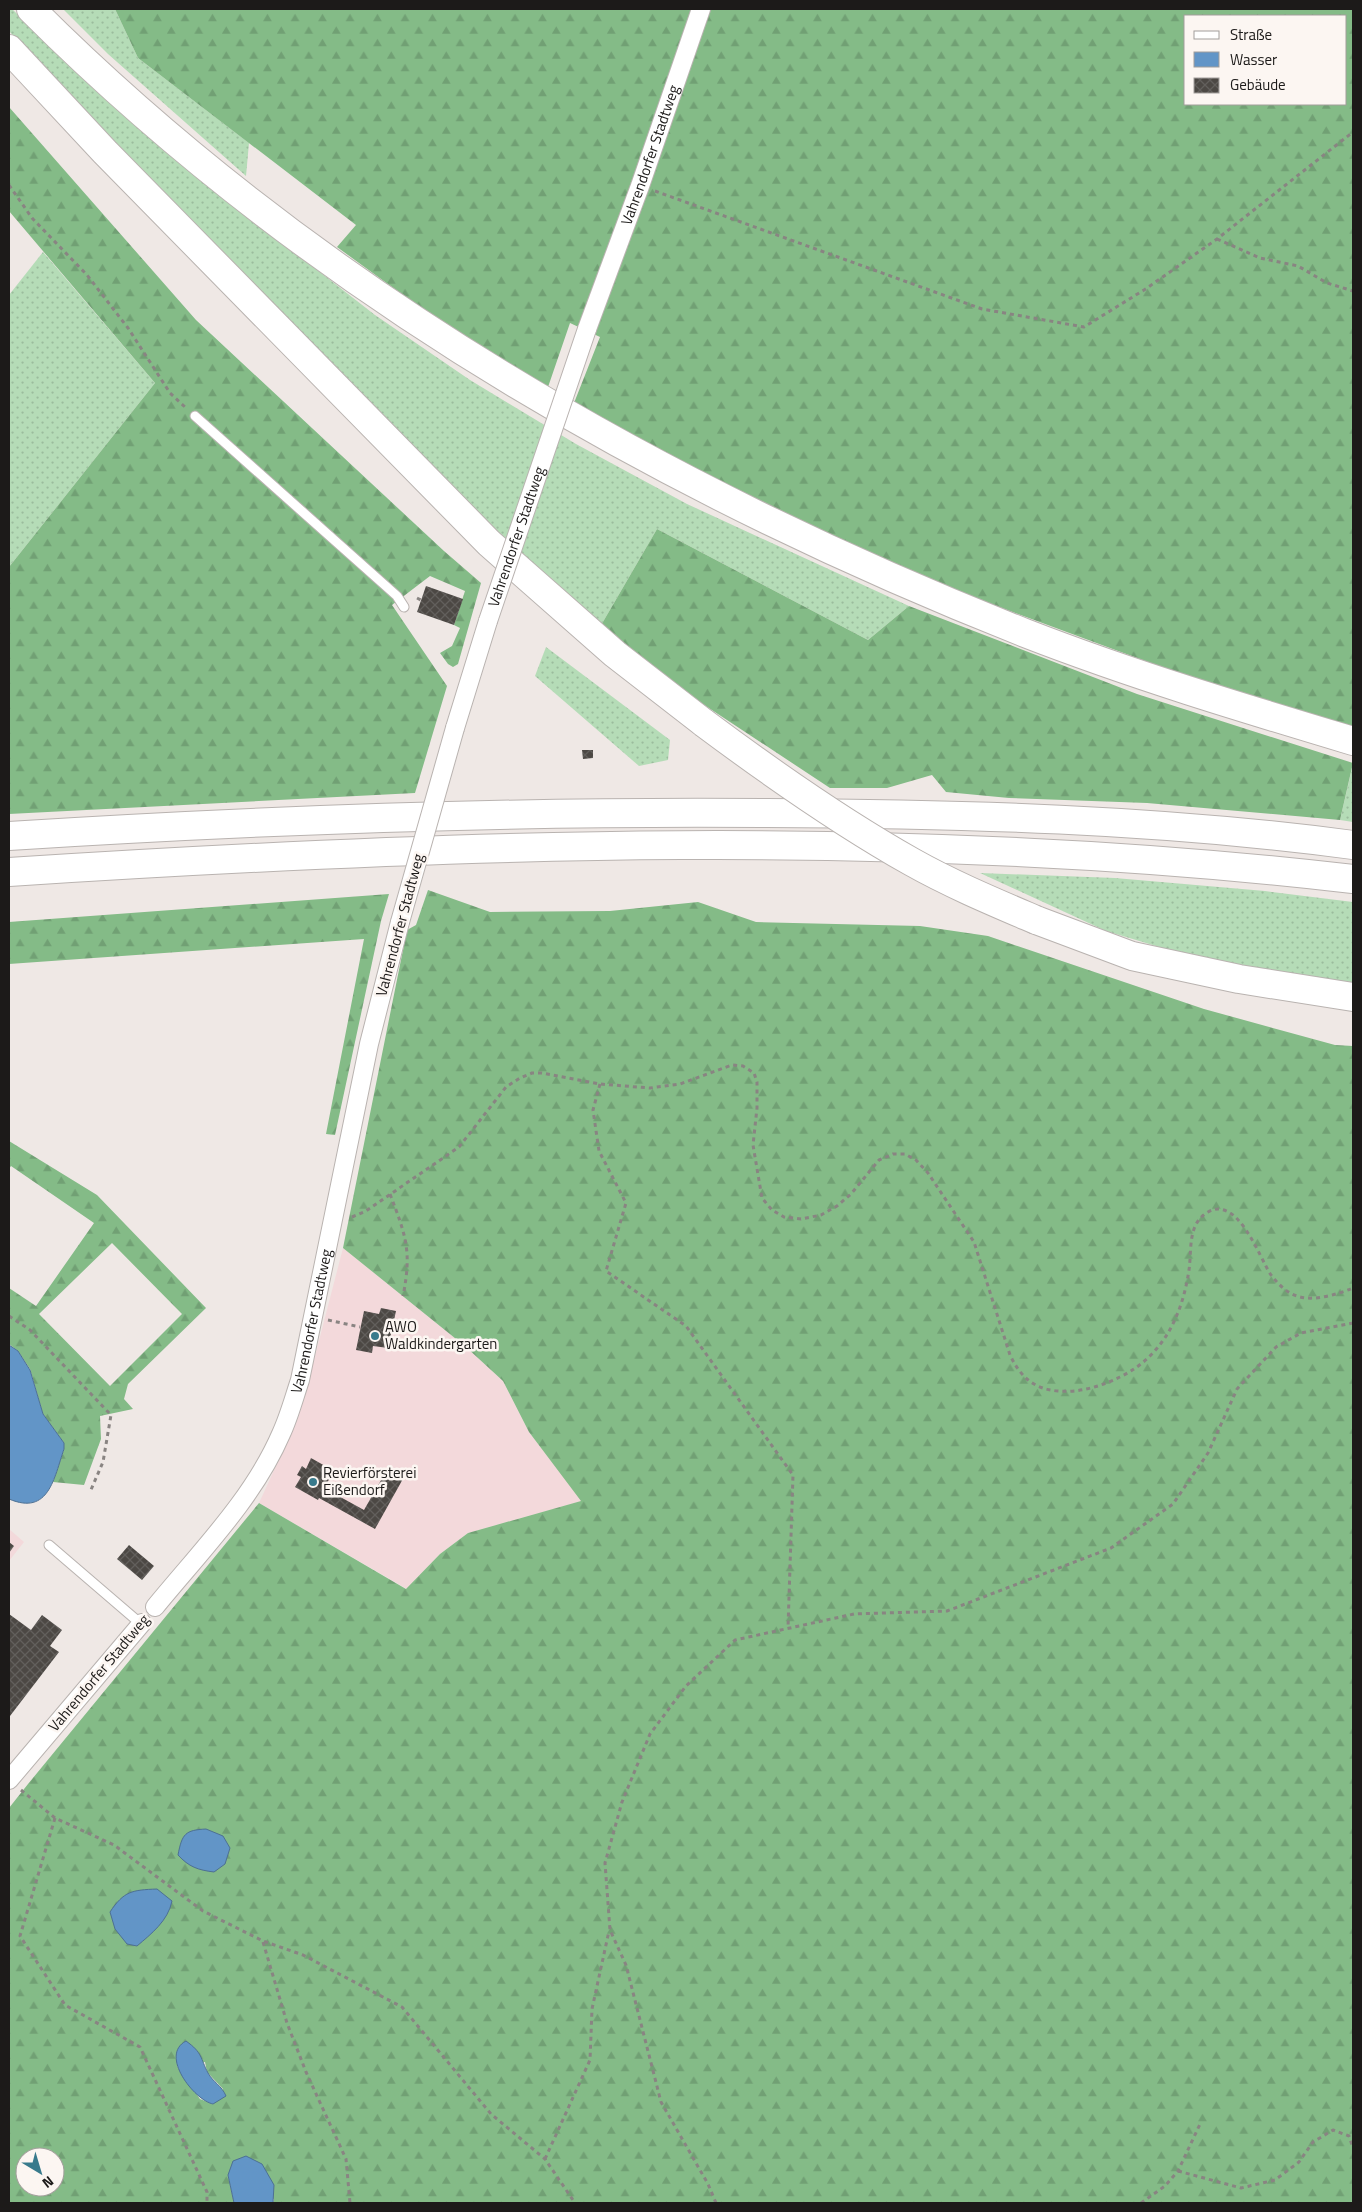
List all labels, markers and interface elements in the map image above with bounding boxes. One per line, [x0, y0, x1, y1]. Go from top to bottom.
legend [1184, 15, 1347, 105]
text: Straße [1230, 23, 1272, 46]
text: Wasser [1230, 48, 1277, 71]
text: Gebäude [1230, 73, 1286, 96]
street label: Vahrendorfer Stadtweg [614, 82, 685, 228]
street label: Vahrendorfer Stadtweg [482, 463, 551, 610]
street label: Vahrendorfer Stadtweg [369, 851, 430, 999]
street label: Vahrendorfer Stadtweg [284, 1247, 338, 1396]
place label: AWO Waldkindergarten [385, 1315, 497, 1355]
marker: AWO Waldkindergarten [369, 1330, 381, 1342]
place label: Revierförsterei Eißendorf [323, 1461, 416, 1501]
marker: Revierförsterei Eißendorf [307, 1476, 319, 1488]
street label: Vahrendorfer Stadtweg [43, 1609, 155, 1736]
north arrow [15, 2147, 65, 2197]
text: N [38, 2171, 59, 2194]

